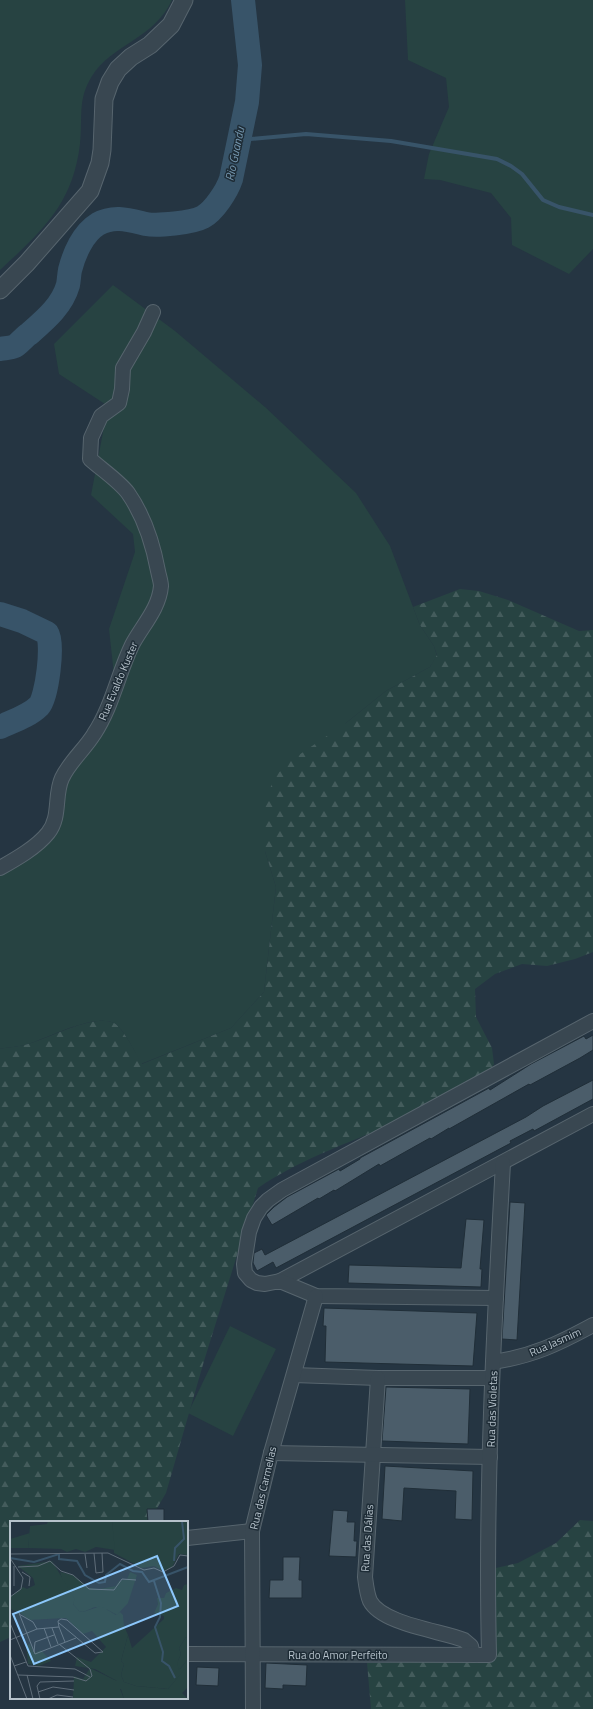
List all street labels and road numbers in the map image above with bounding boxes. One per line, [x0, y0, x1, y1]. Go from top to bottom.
street label: Rua Evaldo Kuster [94, 639, 142, 723]
street label: Rua Jasmim [527, 1323, 583, 1361]
street label: Rua das Violetas [483, 1370, 501, 1448]
street label: Rua das Carmelias [246, 1445, 280, 1531]
street label: Rua das Dálias [357, 1504, 377, 1572]
street label: Rua do Amor Perfeito [288, 1647, 388, 1663]

